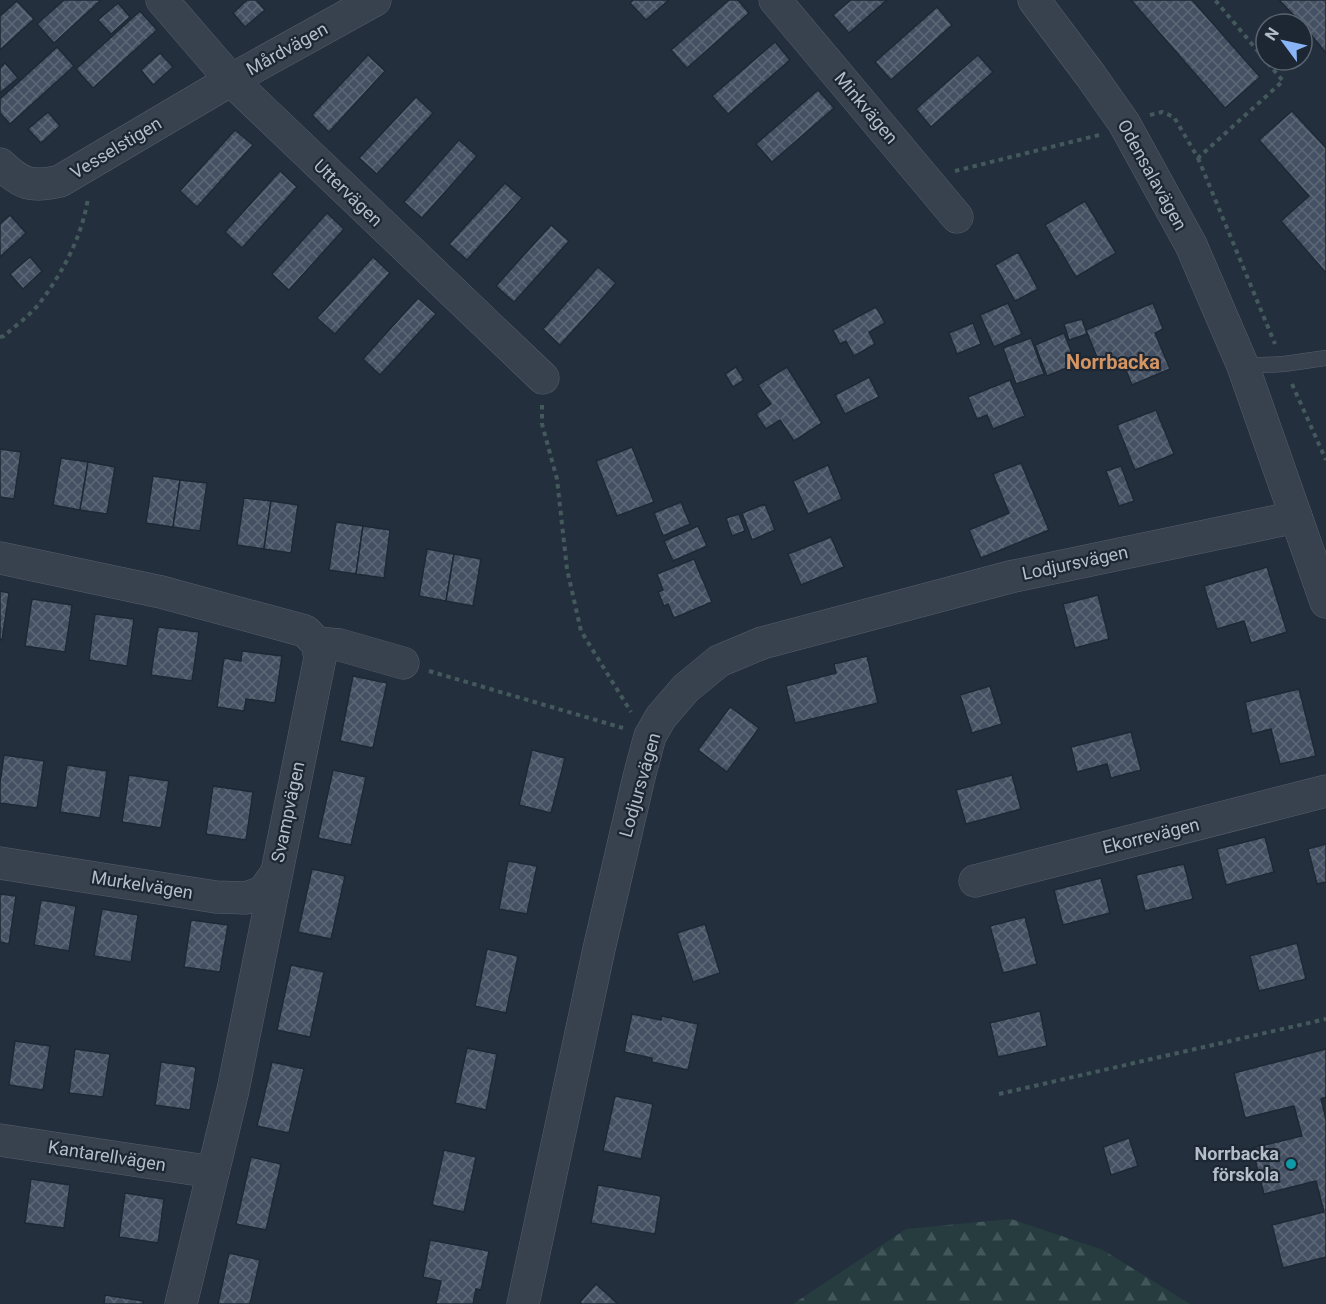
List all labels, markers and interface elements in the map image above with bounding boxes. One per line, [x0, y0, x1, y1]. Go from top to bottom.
north arrow [1254, 12, 1314, 72]
street label: Mårdvägen [243, 18, 331, 79]
text: N [1261, 24, 1283, 44]
street label: Minkvägen [830, 68, 902, 148]
street label: Vesselstigen [66, 112, 165, 183]
street label: Odensalavägen [1113, 116, 1191, 234]
street label: Uttervägen [310, 155, 387, 230]
district label: Norrbacka [1066, 350, 1160, 374]
street label: Lodjursvägen [1020, 541, 1130, 584]
street label: Lodjursvägen [615, 730, 664, 840]
street label: Svampvägen [267, 759, 308, 864]
street label: Ekorrevägen [1100, 813, 1201, 858]
street label: Murkelvägen [90, 866, 194, 903]
street label: Kantarellvägen [47, 1136, 167, 1175]
place label: Norrbacka förskola [1195, 1143, 1279, 1185]
marker: Norrbacka förskola [1284, 1157, 1298, 1171]

